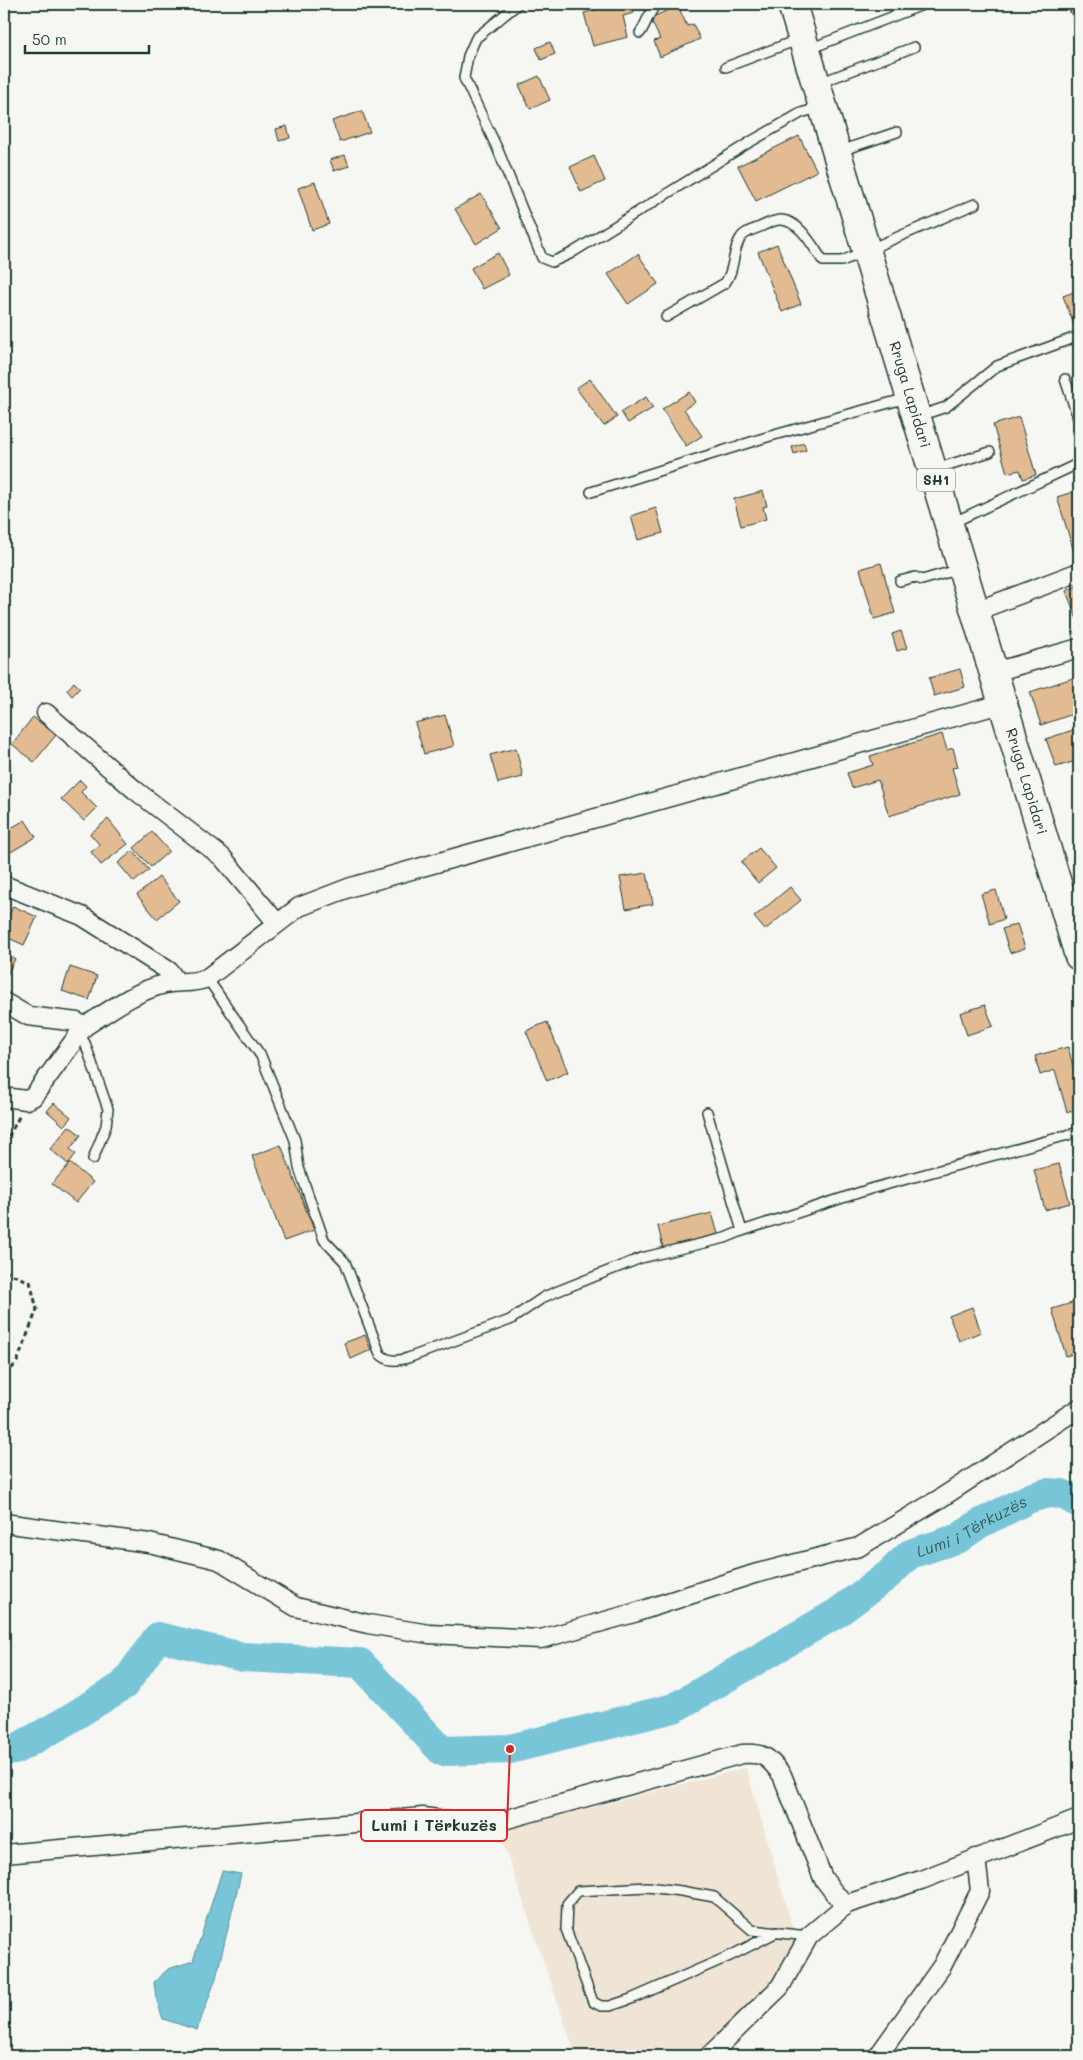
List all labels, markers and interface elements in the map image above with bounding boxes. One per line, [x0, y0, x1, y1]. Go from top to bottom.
scale bar [25, 22, 149, 54]
text: 50 m [32, 29, 67, 49]
street label: Rruga Lapidari [885, 339, 936, 450]
road number: SH1 [917, 468, 955, 492]
street label: Rruga Lapidari [1002, 725, 1053, 837]
water label: Lumi i Tërkuzës [914, 1490, 1030, 1561]
callout: Lumi i Tërkuzës [361, 1810, 507, 1841]
text: Lumi i Tërkuzës [371, 1814, 497, 1835]

